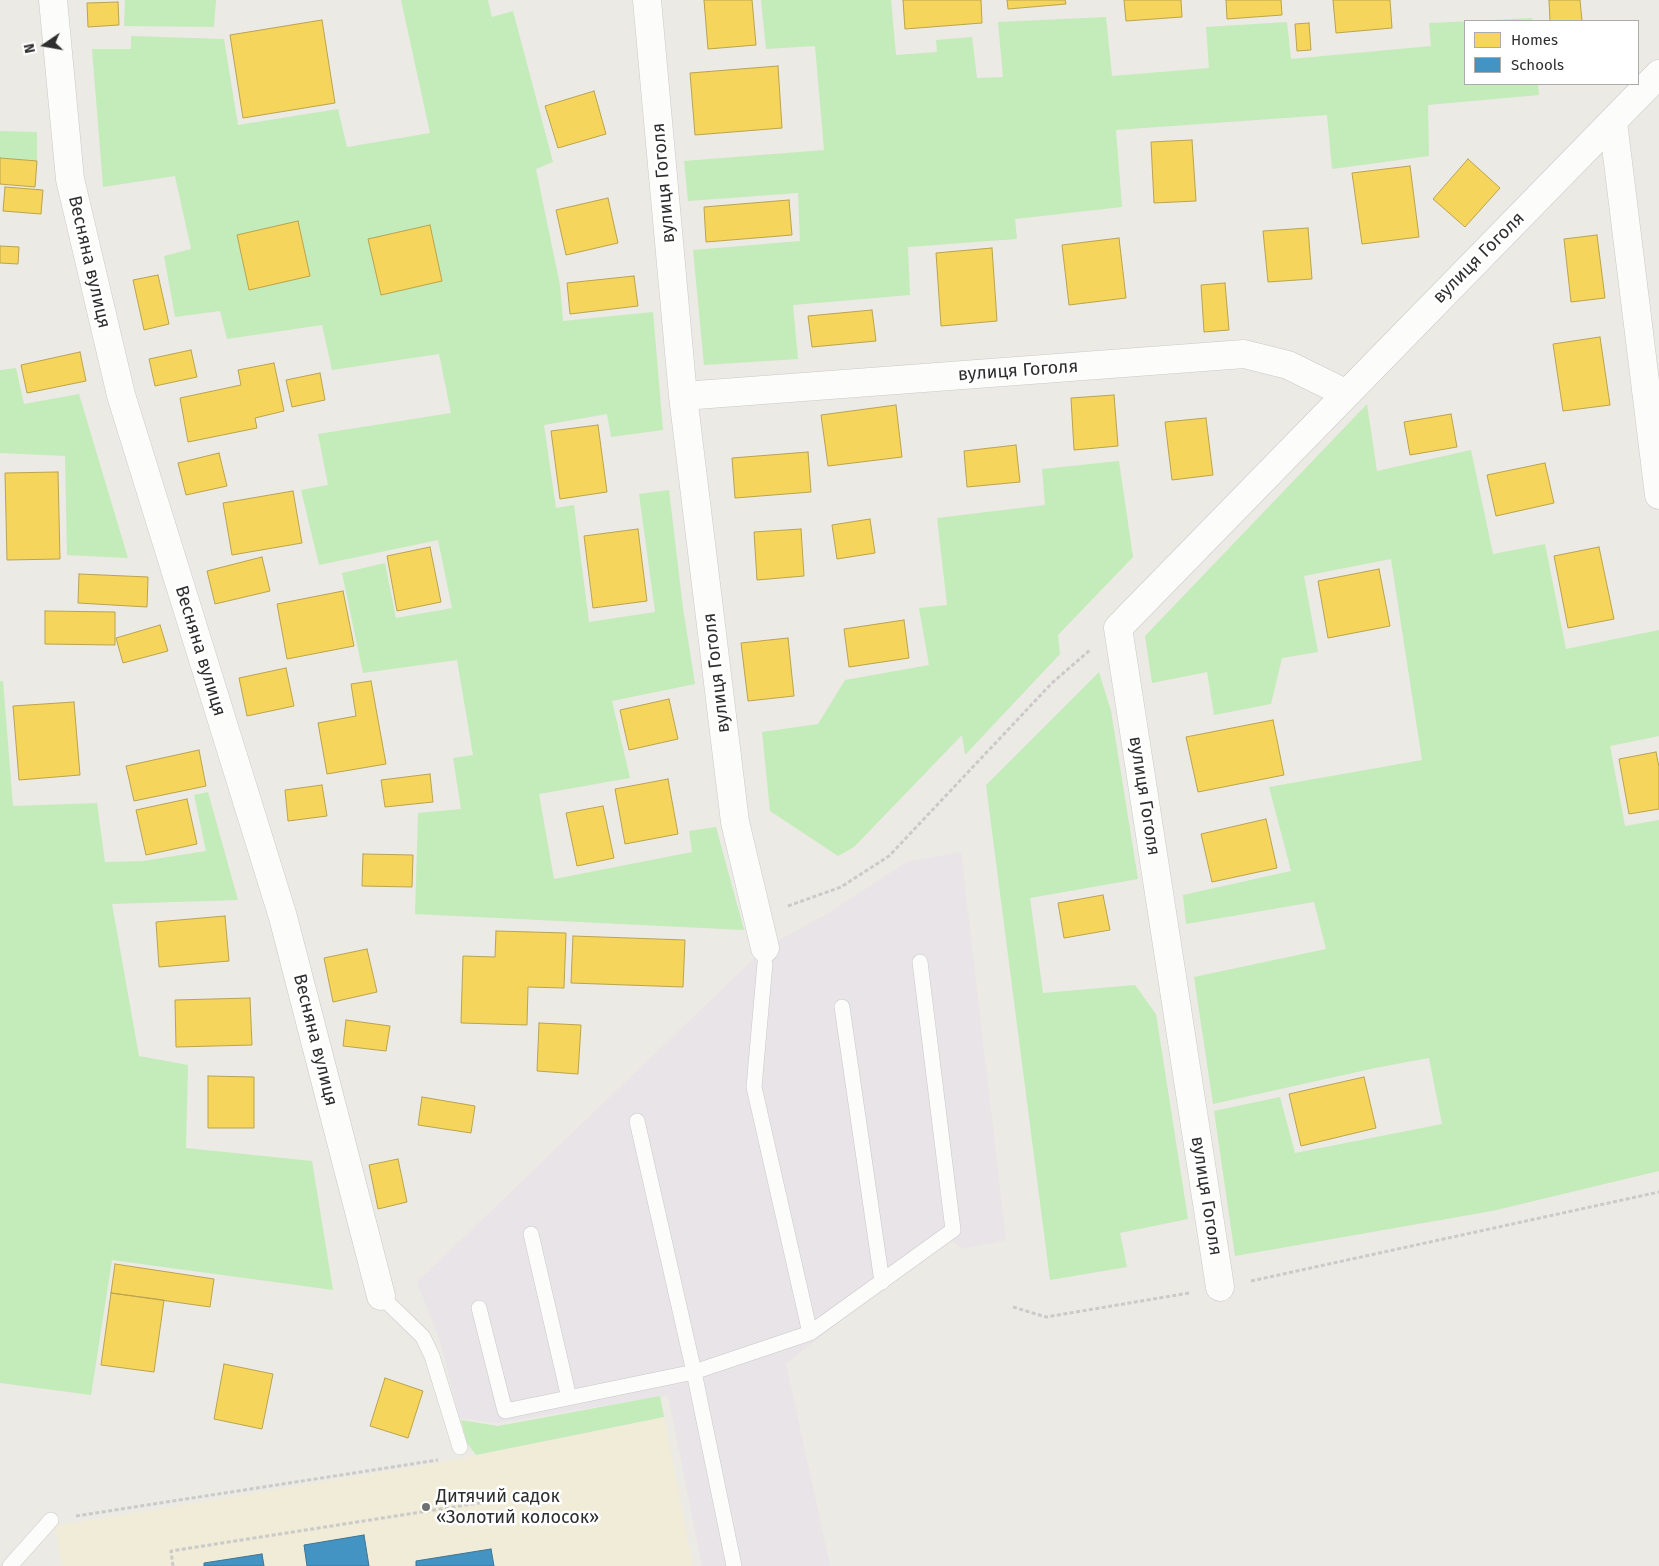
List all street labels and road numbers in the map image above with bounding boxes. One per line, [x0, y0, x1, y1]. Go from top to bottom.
street label: вулиця Гоголя [648, 122, 680, 244]
street label: Весняна вулиця [63, 194, 115, 330]
street label: вулиця Гоголя [1429, 208, 1529, 308]
street label: вулиця Гоголя [957, 356, 1079, 386]
street label: Весняна вулиця [170, 583, 230, 719]
street label: вулиця Гоголя [699, 612, 735, 734]
street label: вулиця Гоголя [1124, 735, 1164, 857]
street label: Весняна вулиця [288, 972, 342, 1108]
street label: вулиця Гоголя [1186, 1135, 1226, 1257]

